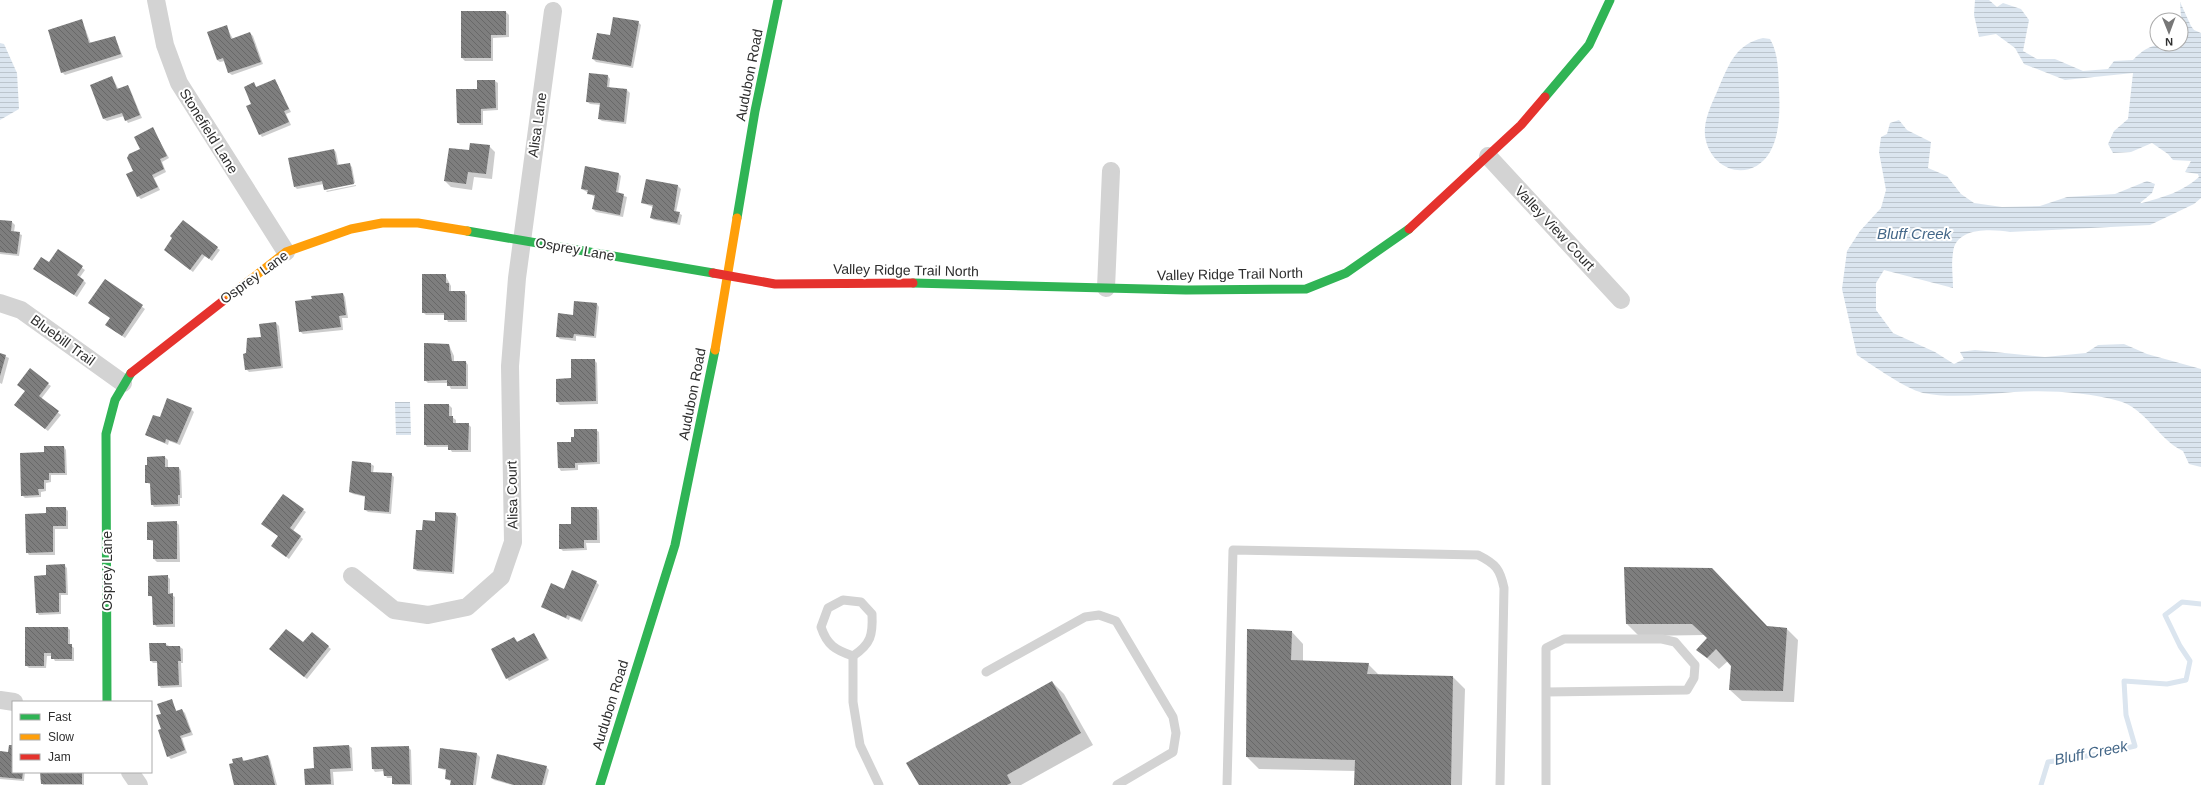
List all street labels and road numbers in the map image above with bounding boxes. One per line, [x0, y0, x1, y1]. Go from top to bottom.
street label: Audubon Road [732, 28, 766, 122]
street label: Stonefield Lane [176, 85, 242, 177]
street label: Alisa Lane [525, 91, 550, 158]
street label: Valley View Court [1512, 183, 1598, 273]
street label: Osprey Lane [534, 234, 616, 264]
street label: Osprey Lane [217, 247, 291, 307]
street label: Valley Ridge Trail North [833, 261, 979, 279]
street label: Valley Ridge Trail North [1157, 265, 1303, 283]
street label: Bluebill Trail [28, 311, 98, 369]
street label: Audubon Road [675, 347, 709, 441]
street label: Alisa Court [503, 461, 521, 529]
street label: Osprey Lane [99, 531, 115, 611]
street label: Audubon Road [589, 658, 631, 752]

